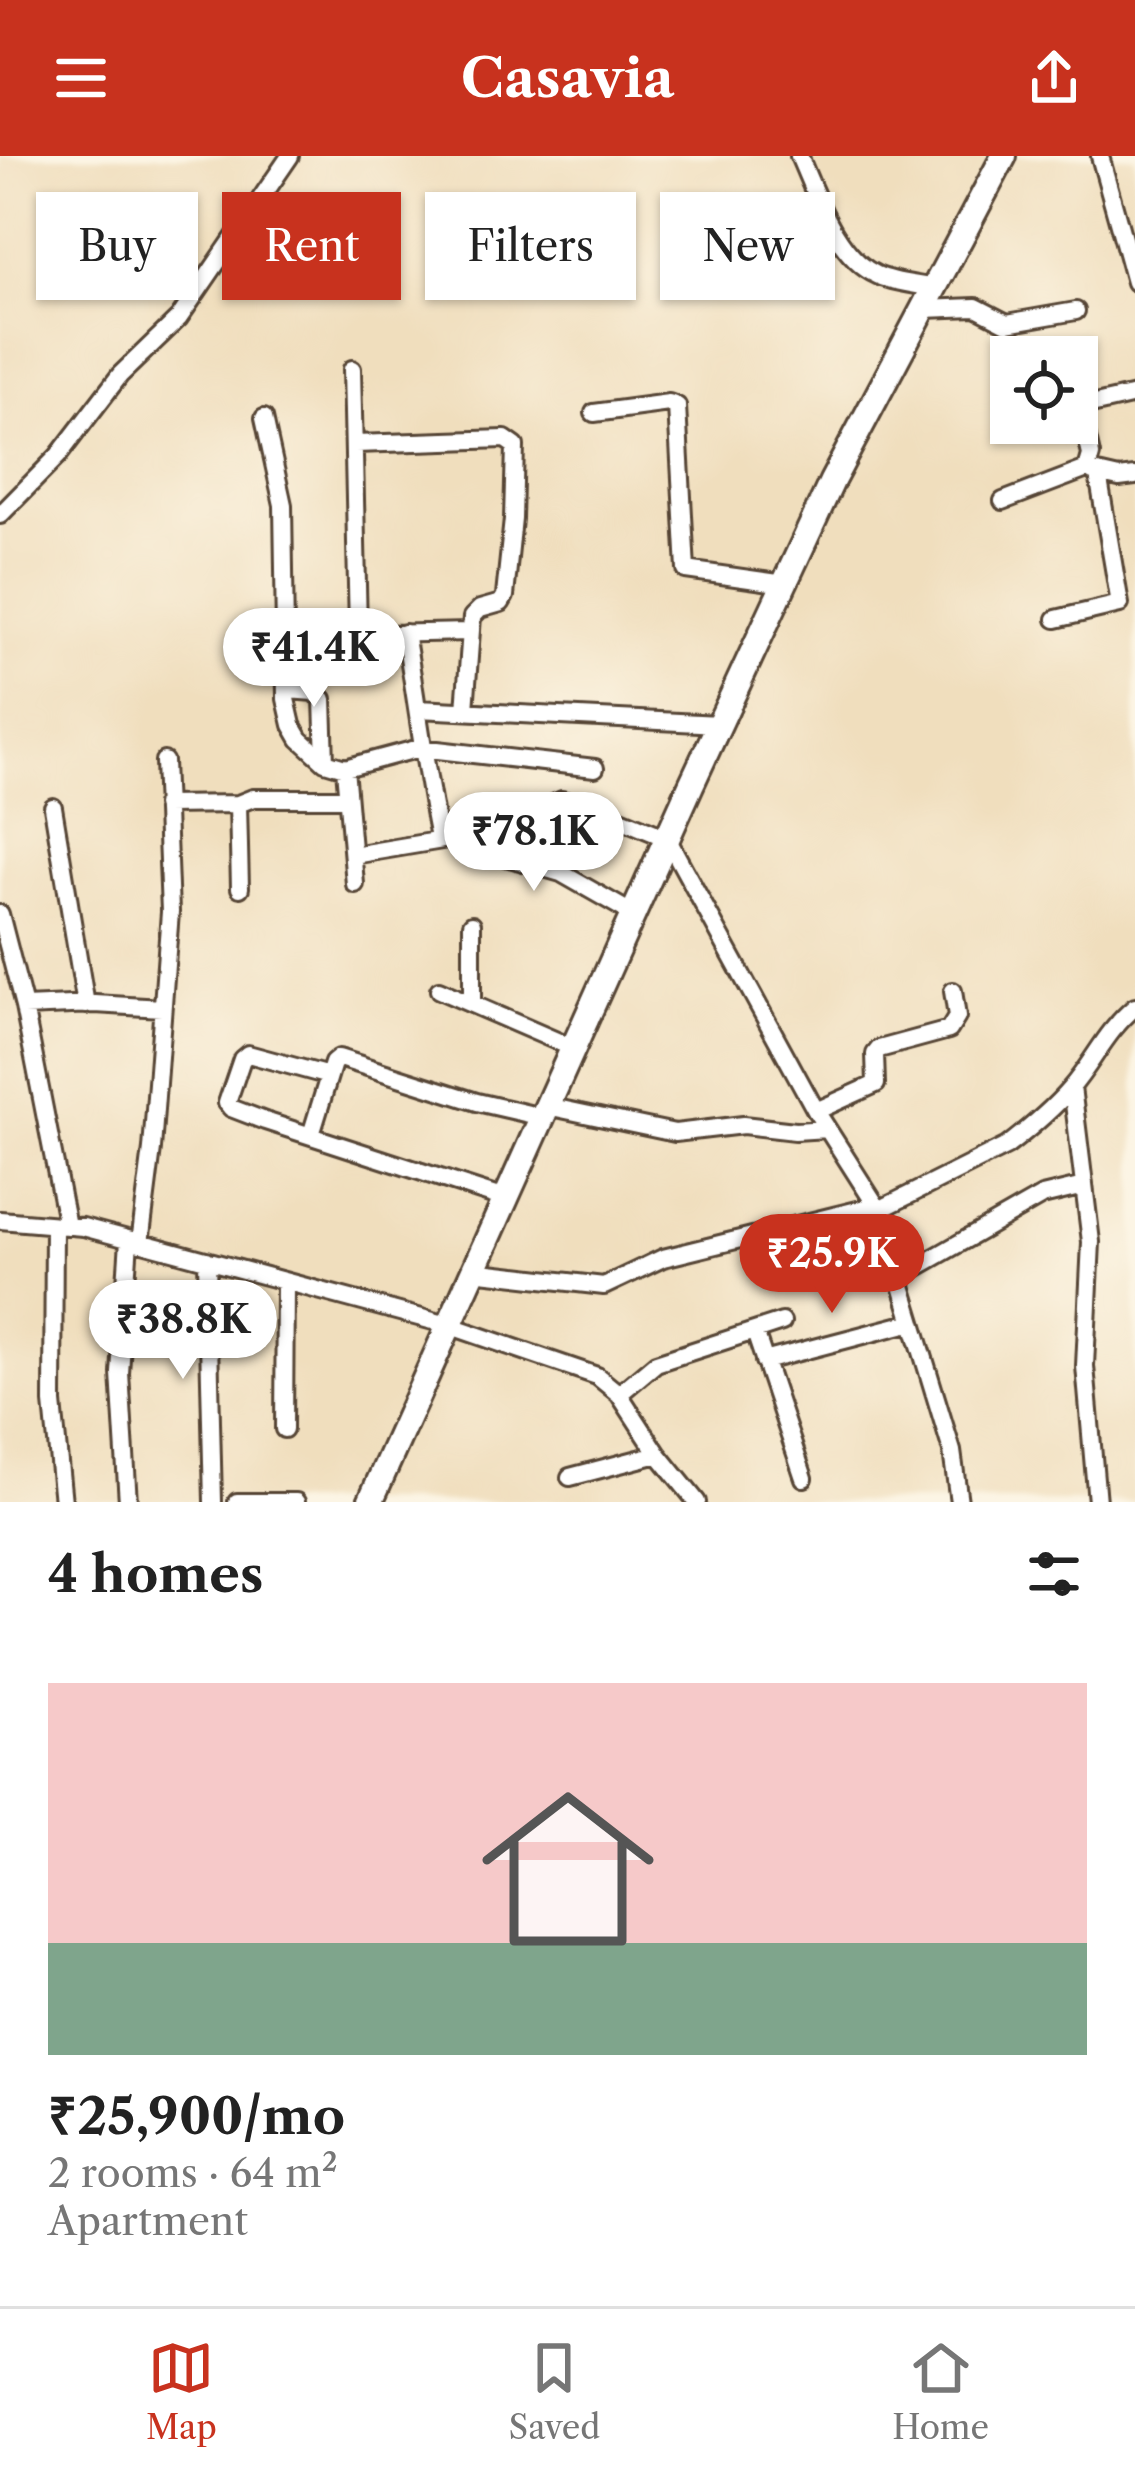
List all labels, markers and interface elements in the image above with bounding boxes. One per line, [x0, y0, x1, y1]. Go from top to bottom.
icon: menu [48, 45, 114, 111]
text: Casavia [461, 45, 674, 111]
icon: share [1021, 45, 1087, 111]
chip: Buy [36, 192, 198, 300]
chip: Rent [222, 192, 401, 300]
chip: Filters [425, 192, 636, 300]
chip: New [660, 192, 835, 300]
map controls [990, 336, 1098, 444]
button: locate [990, 336, 1098, 444]
pin: ₹41.4K [216, 608, 412, 710]
text: ₹41.4K [250, 623, 378, 671]
pin: ₹78.1K [436, 792, 632, 894]
text: ₹78.1K [471, 807, 597, 855]
pin: ₹25.9K [734, 1214, 930, 1316]
text: ₹25.9K [766, 1229, 898, 1277]
pin: ₹38.8K [85, 1280, 281, 1382]
text: ₹38.8K [116, 1295, 250, 1343]
icon: filters [1021, 1541, 1087, 1607]
text: 4 homes [48, 1543, 263, 1605]
icon: home [460, 1761, 676, 1977]
text: ₹25,900/mo [48, 2085, 345, 2147]
text: 2 rooms · 64 m² [48, 2149, 338, 2197]
text: Apartment [48, 2197, 248, 2245]
tab: Map [146, 2335, 217, 2448]
tab: Saved [509, 2335, 600, 2448]
tab: Home [892, 2335, 989, 2448]

